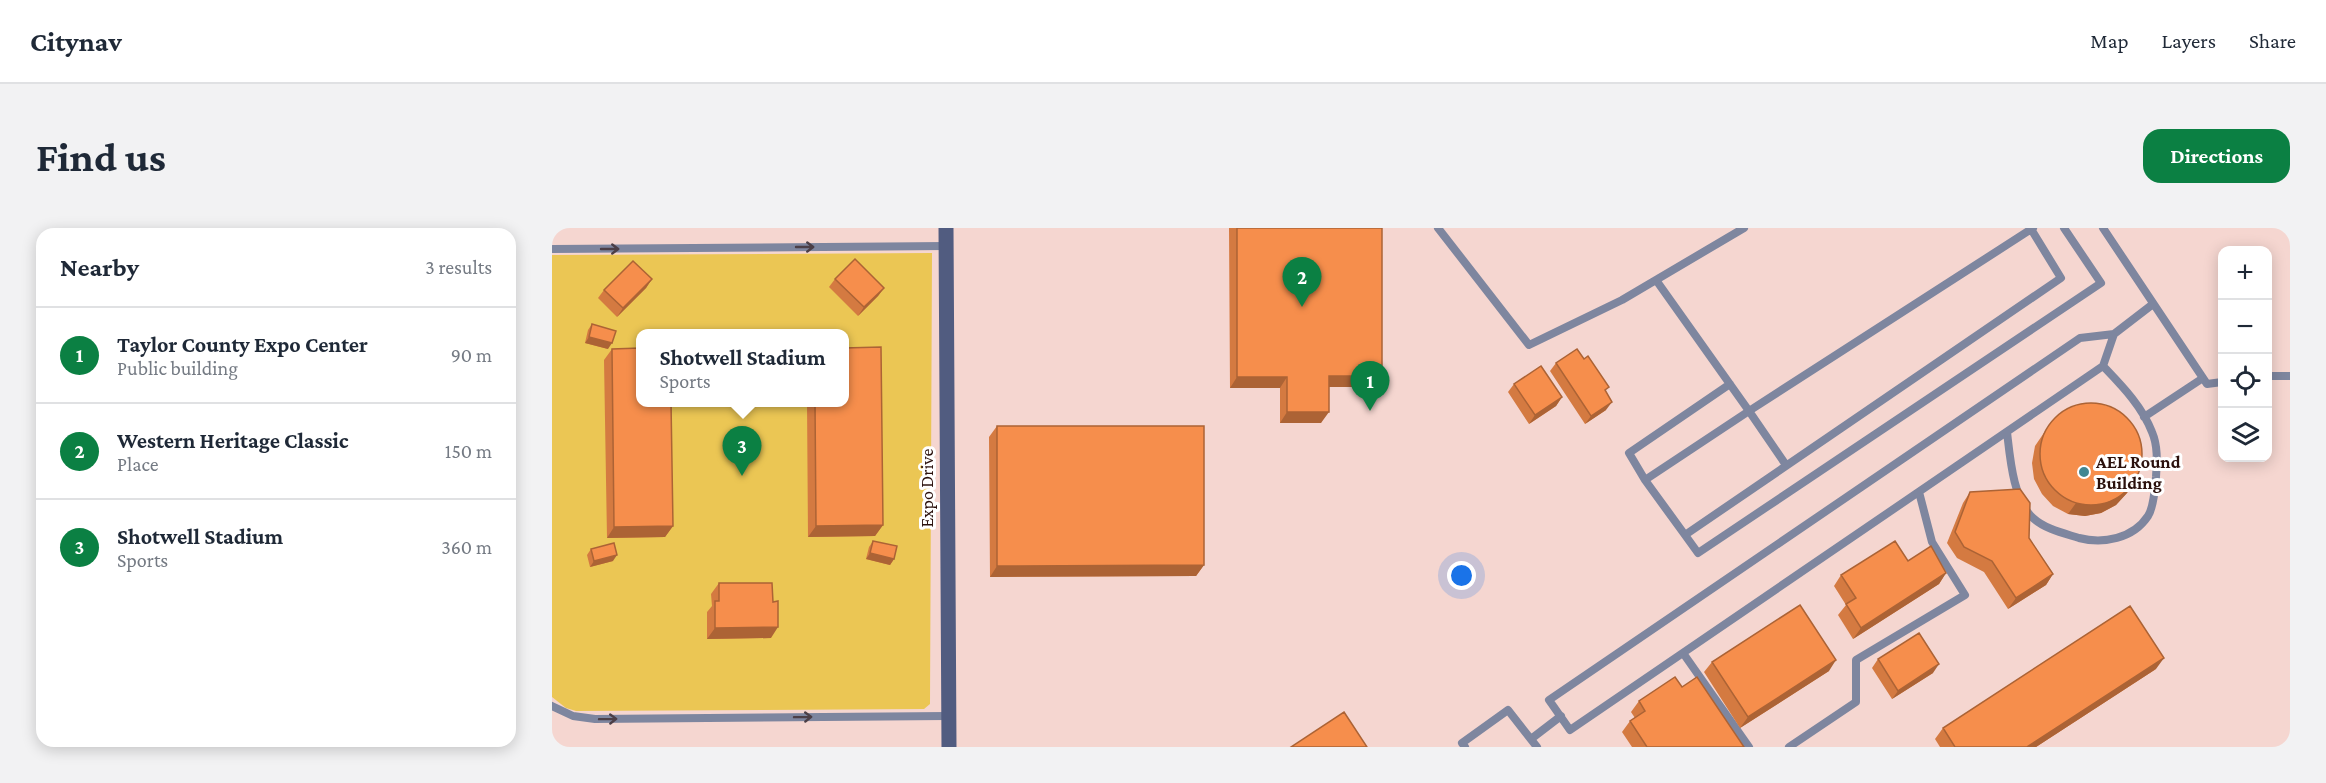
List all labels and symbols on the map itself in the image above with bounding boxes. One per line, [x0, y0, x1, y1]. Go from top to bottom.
one-way arrow [795, 241, 815, 253]
one-way arrow [600, 243, 620, 254]
pin: 2 [1282, 257, 1322, 307]
pin: 1 [1350, 362, 1390, 411]
pin: 3 [722, 426, 762, 476]
street label: Expo Drive [917, 449, 937, 527]
place label: AEL Round Building [2095, 452, 2181, 493]
marker: AEL Round Building [2077, 465, 2091, 479]
your location [1447, 561, 1476, 590]
one-way arrow [792, 711, 812, 723]
one-way arrow [597, 713, 617, 725]

